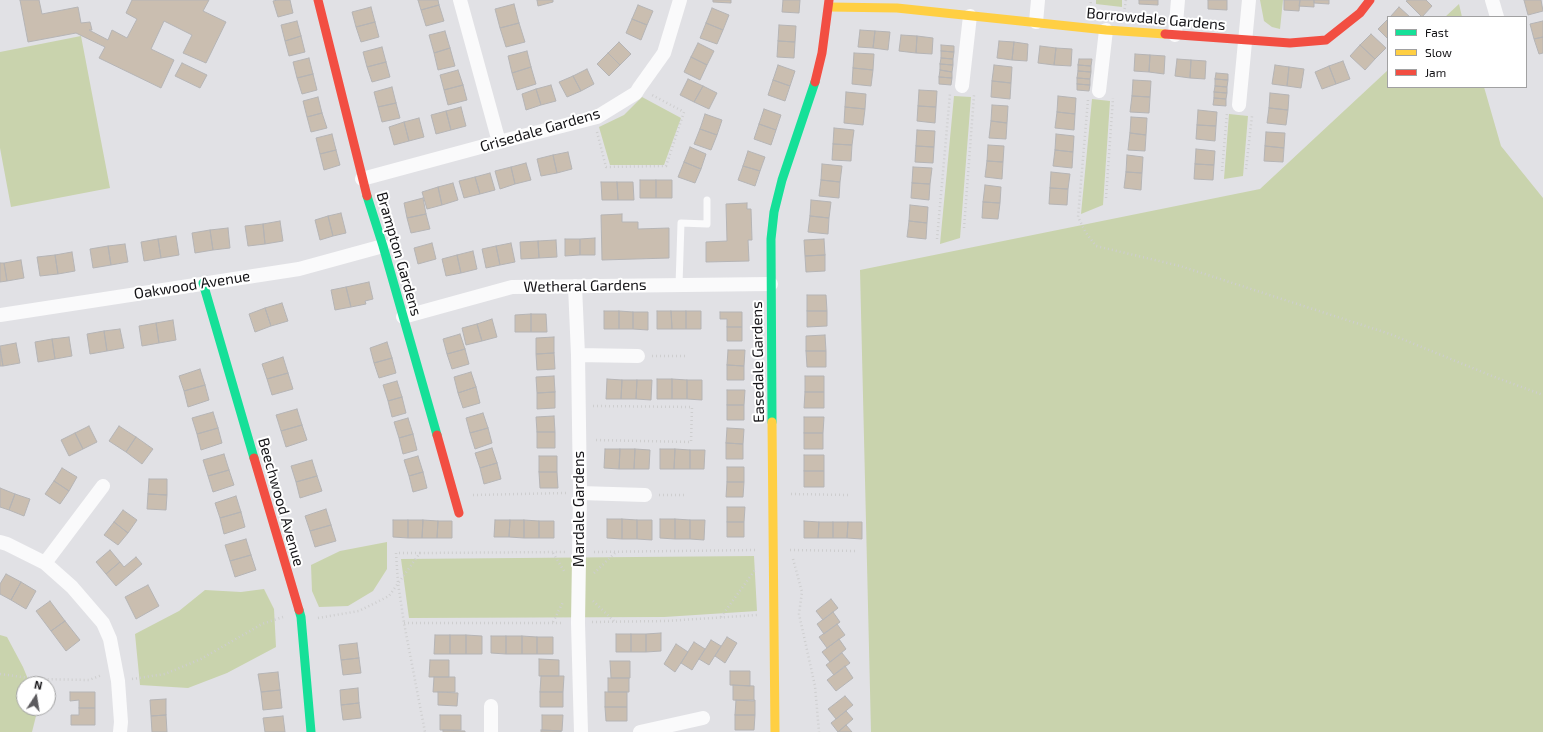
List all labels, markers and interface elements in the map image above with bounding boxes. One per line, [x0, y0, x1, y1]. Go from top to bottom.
street label: Borrowdale Gardens [1086, 4, 1226, 34]
legend [1387, 16, 1527, 88]
text: Fast [1425, 25, 1448, 39]
text: Slow [1425, 45, 1452, 59]
text: Jam [1425, 65, 1446, 79]
street label: Grisedale Gardens [478, 104, 602, 156]
street label: Brampton Gardens [373, 190, 425, 318]
street label: Oakwood Avenue [133, 267, 251, 303]
street label: Wetheral Gardens [523, 276, 647, 296]
street label: Easedale Gardens [748, 301, 768, 423]
street label: Beechwood Avenue [254, 436, 308, 568]
street label: Mardale Gardens [570, 451, 588, 567]
north arrow [16, 676, 56, 716]
text: N [33, 678, 44, 692]

